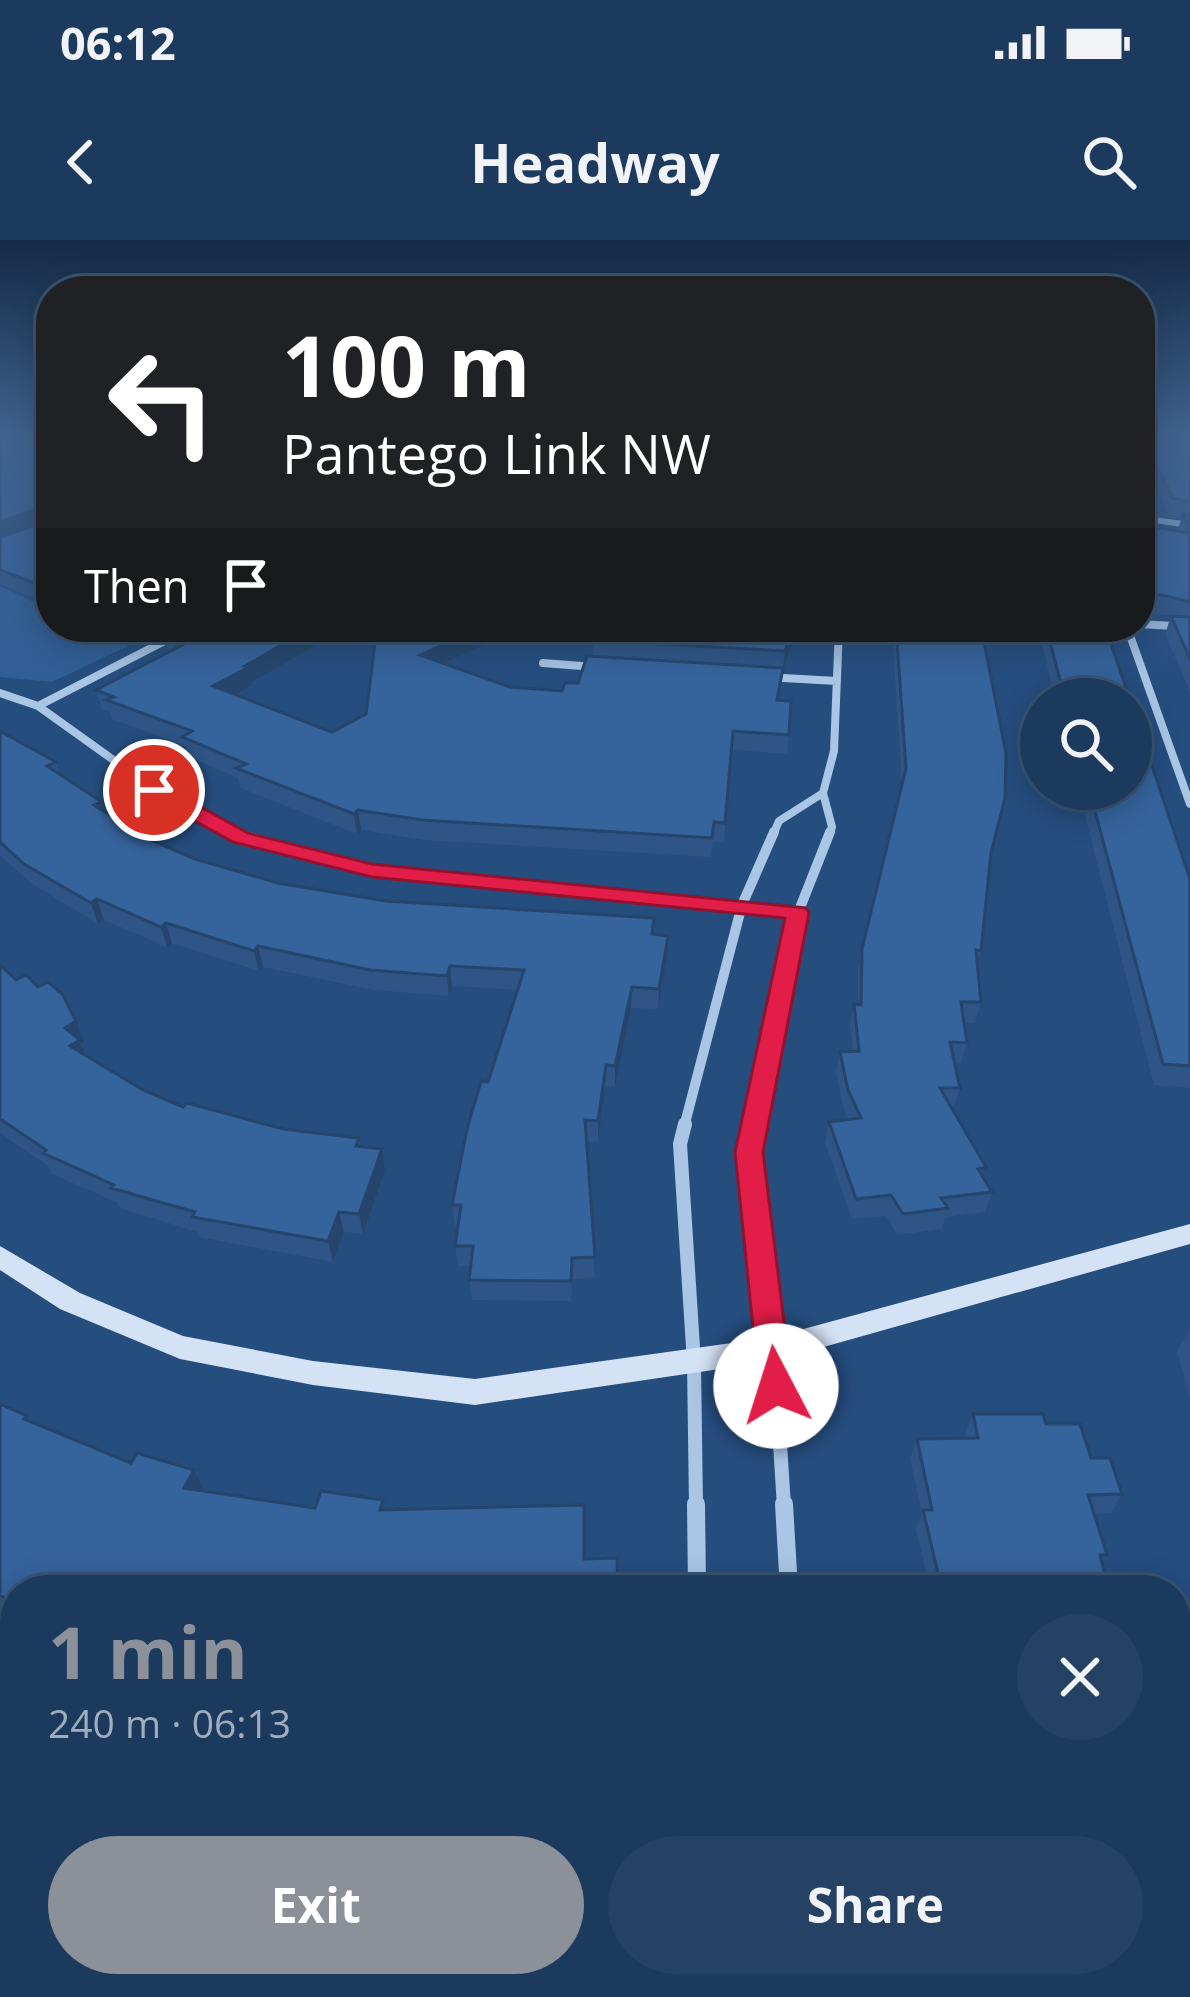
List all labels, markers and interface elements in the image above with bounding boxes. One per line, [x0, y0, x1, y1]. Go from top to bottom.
text: 06:12 [60, 12, 176, 73]
text: Headway [470, 125, 720, 199]
icon: back [48, 129, 114, 195]
icon: search [1076, 129, 1142, 195]
text: 100 m [282, 307, 530, 422]
icon: left [84, 324, 240, 480]
text: Pantego Link NW [282, 416, 711, 490]
icon: arrive [213, 552, 279, 618]
text: Then [84, 555, 189, 616]
map controls [1020, 678, 1152, 810]
button: search [1020, 678, 1152, 810]
pin [103, 739, 205, 841]
icon: arrive [121, 757, 187, 823]
position arrow [713, 1323, 839, 1449]
text: 1 min [48, 1602, 248, 1700]
button: close [1017, 1614, 1143, 1740]
text: 240 m · 06:13 [48, 1696, 291, 1749]
button: Exit [48, 1836, 584, 1974]
button: Share [608, 1836, 1143, 1974]

